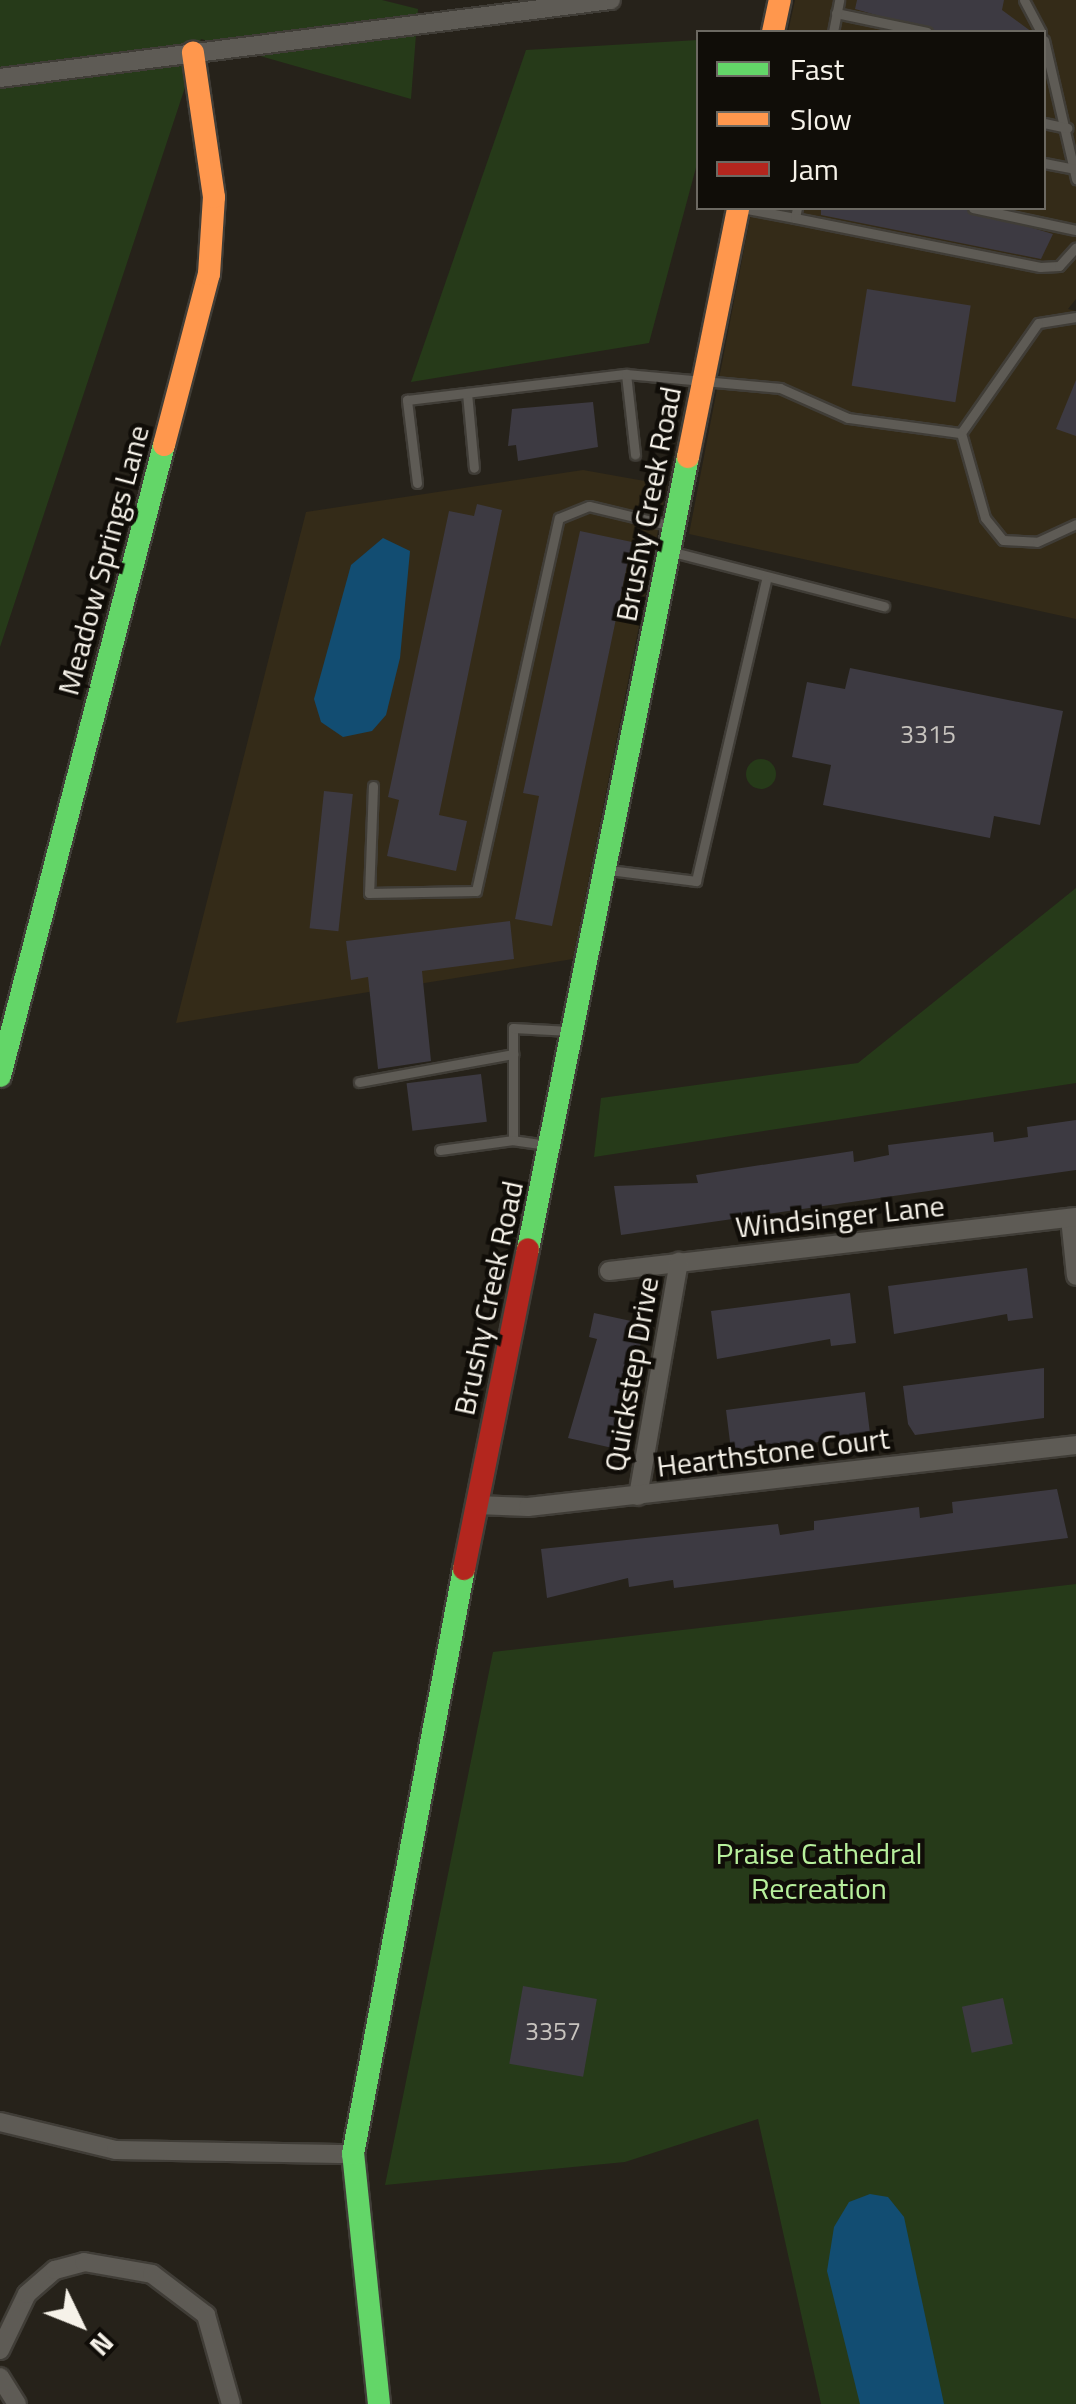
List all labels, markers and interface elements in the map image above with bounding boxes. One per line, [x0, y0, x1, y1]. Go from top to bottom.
legend [696, 30, 1046, 210]
text: Fast [790, 46, 844, 92]
text: Slow [790, 96, 852, 142]
text: Jam [790, 146, 839, 192]
street label: Brushy Creek Road [608, 384, 688, 624]
street label: Meadow Springs Lane [50, 421, 156, 699]
house number: 3315 [900, 719, 956, 749]
street label: Brushy Creek Road [446, 1178, 530, 1418]
street label: Windsinger Lane [734, 1187, 946, 1245]
street label: Quickstep Drive [596, 1274, 666, 1474]
street label: Hearthstone Court [655, 1420, 891, 1484]
park label: Praise Cathedral Recreation [716, 1835, 922, 1906]
house number: 3357 [525, 2016, 581, 2046]
north arrow [30, 2274, 130, 2374]
text: N [80, 2323, 125, 2367]

